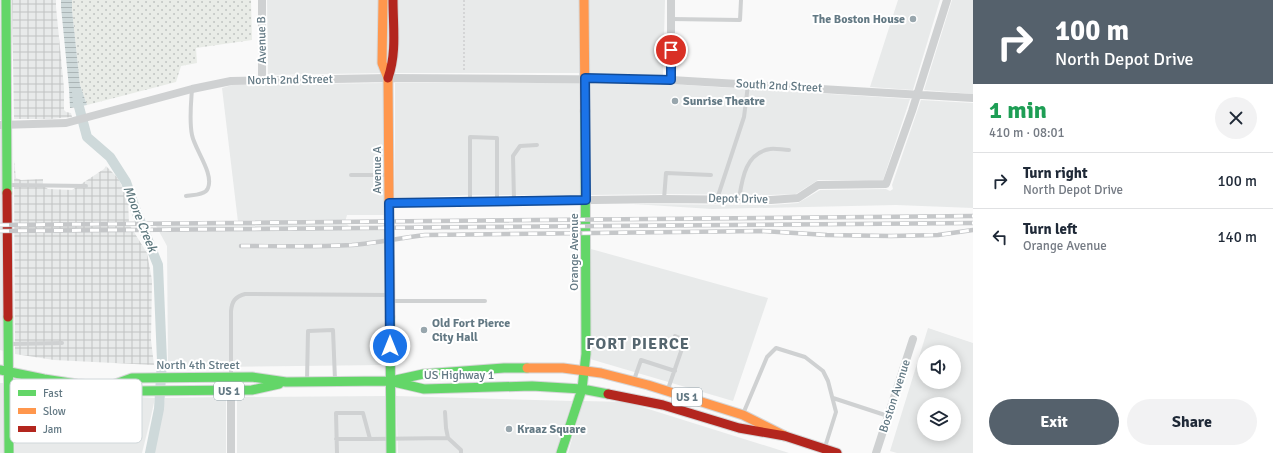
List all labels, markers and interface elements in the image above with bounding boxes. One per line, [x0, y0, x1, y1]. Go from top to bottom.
place label: The Boston House [813, 12, 905, 27]
marker: The Boston House [908, 14, 918, 24]
text: 100 m [1055, 14, 1129, 48]
street label: Avenue B [254, 16, 270, 64]
icon: right [989, 16, 1041, 68]
pin [654, 33, 688, 67]
icon: arrive [660, 39, 682, 61]
text: North Depot Drive [1055, 48, 1194, 70]
street label: North 2nd Street [247, 72, 333, 88]
street label: South 2nd Street [736, 76, 822, 96]
place label: Sunrise Theatre [683, 94, 765, 109]
text: 1 min [989, 95, 1047, 125]
marker: Sunrise Theatre [670, 96, 680, 106]
button: close [1215, 97, 1257, 139]
text: 410 m · 08:01 [989, 125, 1065, 141]
street label: Avenue A [370, 146, 385, 194]
text: Turn right [1023, 164, 1088, 182]
icon: right [989, 170, 1011, 192]
text: 100 m [1217, 172, 1257, 190]
text: North Depot Drive [1023, 182, 1123, 198]
water label: Moore Creek [119, 184, 161, 256]
street label: Depot Drive [708, 191, 768, 207]
street label: Orange Avenue [567, 213, 582, 291]
text: Turn left [1023, 220, 1077, 238]
icon: left [989, 226, 1011, 248]
text: 140 m [1217, 228, 1257, 246]
text: Orange Avenue [1023, 238, 1107, 254]
place label: Old Fort Pierce City Hall [432, 316, 510, 345]
position arrow [369, 325, 411, 367]
marker: Old Fort Pierce City Hall [419, 325, 429, 335]
district label: FORT PIERCE [586, 334, 690, 354]
map controls [917, 345, 961, 441]
button: sound [917, 345, 961, 389]
street label: North 4th Street [156, 358, 240, 373]
street label: Boston Avenue [876, 358, 914, 434]
street label: US Highway 1 [424, 368, 494, 383]
legend [10, 379, 142, 443]
road number: US 1 [214, 382, 244, 400]
text: Fast [43, 387, 63, 400]
road number: US 1 [672, 388, 702, 406]
button: layers [917, 397, 961, 441]
button: Exit [989, 399, 1119, 445]
button: Share [1127, 399, 1257, 445]
text: Slow [43, 405, 66, 418]
place label: Kraaz Square [517, 422, 586, 437]
text: Jam [43, 423, 62, 436]
marker: Kraaz Square [504, 424, 514, 434]

